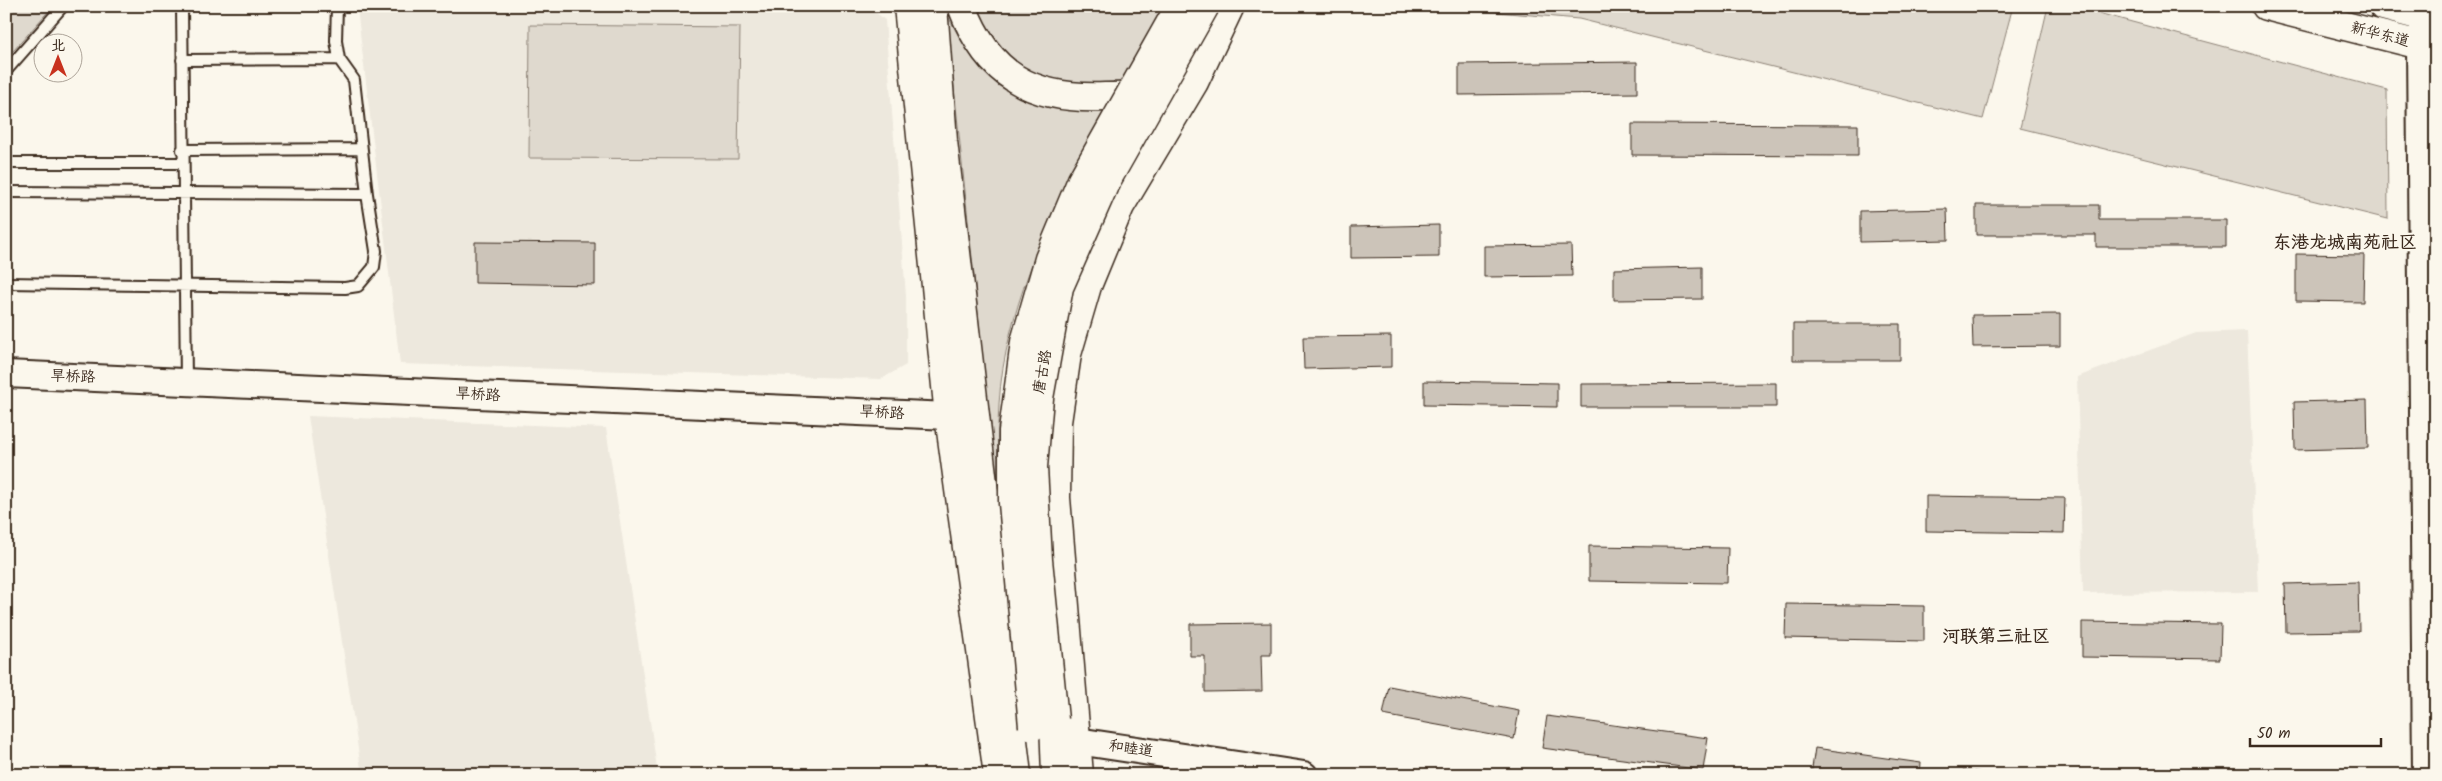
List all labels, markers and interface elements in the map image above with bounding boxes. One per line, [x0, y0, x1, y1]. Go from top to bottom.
street label: 新华东道 [2348, 16, 2412, 54]
north arrow [32, 32, 82, 82]
text: 北 [51, 35, 65, 57]
district label: 东港龙城南苑社区 [2273, 229, 2417, 258]
street label: 唐古路 [1027, 348, 1059, 396]
street label: 旱桥路 [50, 364, 96, 390]
street label: 旱桥路 [455, 382, 501, 408]
street label: 旱桥路 [859, 400, 905, 426]
district label: 河联第三社区 [1942, 623, 2050, 652]
scale bar [2250, 716, 2381, 748]
text: 50 m [2257, 722, 2291, 746]
street label: 和睦道 [1107, 734, 1155, 764]

